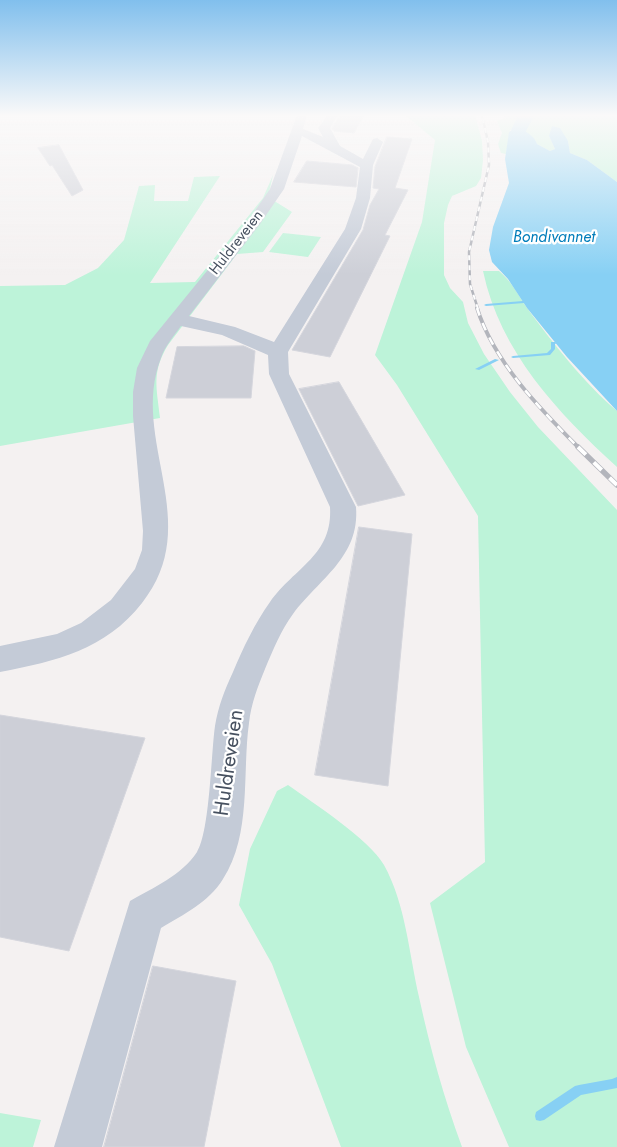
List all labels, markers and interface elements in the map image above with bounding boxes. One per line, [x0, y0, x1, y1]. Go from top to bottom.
street label: Huldreveien [206, 207, 268, 279]
water label: Bondivannet [513, 228, 595, 248]
street label: Huldreveien [210, 708, 250, 818]

